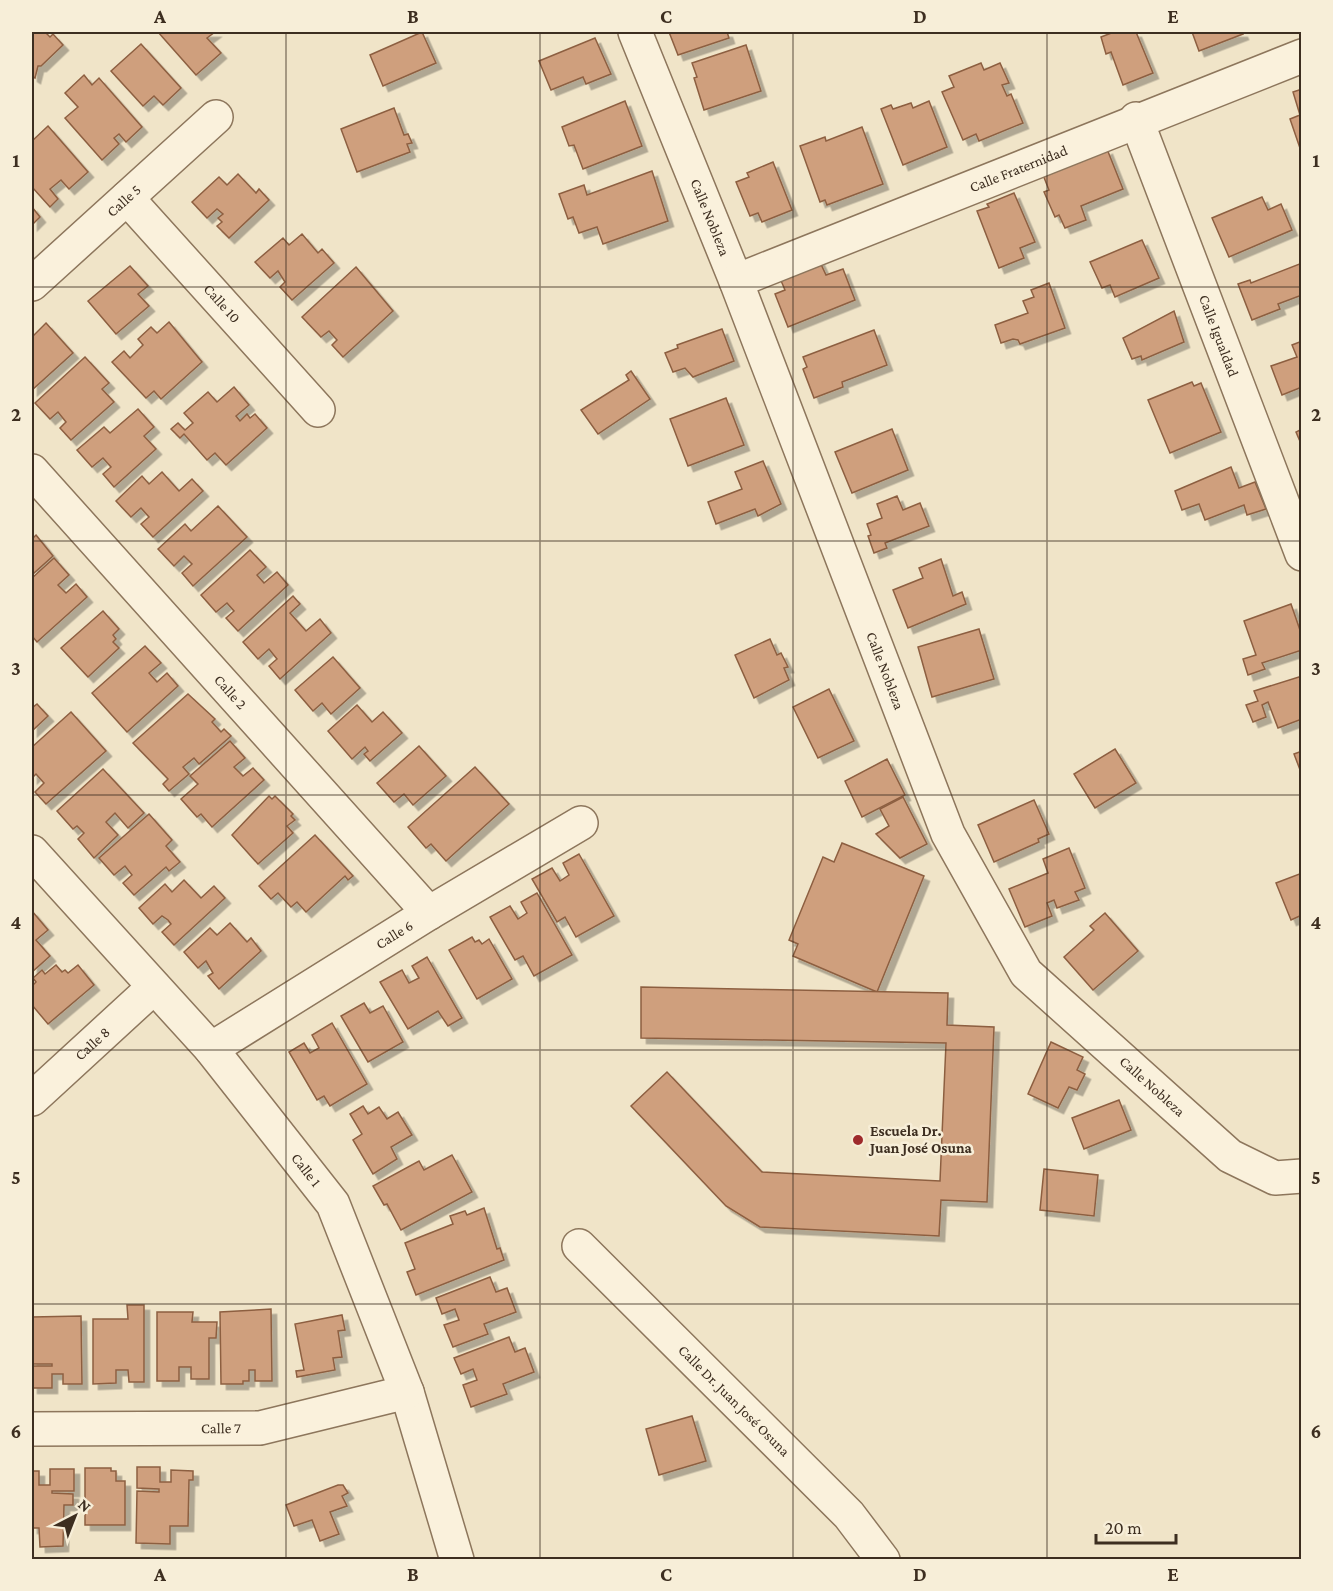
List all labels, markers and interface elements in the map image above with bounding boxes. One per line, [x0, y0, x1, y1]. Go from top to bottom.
text: A [153, 5, 167, 27]
text: B [407, 5, 419, 27]
text: C [660, 5, 672, 27]
text: D [913, 5, 927, 27]
text: E [1167, 5, 1179, 27]
street label: Calle Fraternidad [967, 142, 1070, 195]
text: 1 [12, 149, 20, 171]
text: 1 [1312, 149, 1320, 171]
street label: Calle Nobleza [687, 176, 733, 258]
street label: Calle 5 [104, 181, 144, 220]
street label: Calle 10 [201, 281, 244, 326]
street label: Calle Igualdad [1196, 292, 1242, 379]
text: 2 [11, 403, 21, 425]
text: 2 [1311, 403, 1321, 425]
street label: Calle Nobleza [863, 630, 908, 712]
text: 3 [11, 657, 21, 679]
text: 3 [1311, 657, 1321, 679]
street label: Calle 2 [211, 672, 250, 712]
text: 4 [11, 911, 22, 933]
text: 4 [1311, 911, 1322, 933]
street label: Calle 6 [373, 917, 416, 952]
street label: Calle 8 [72, 1024, 113, 1063]
street label: Calle Nobleza [1116, 1053, 1188, 1120]
place label: Escuela Dr. Juan José Osuna [868, 1123, 973, 1156]
marker: Escuela Dr. Juan José Osuna [851, 1133, 865, 1147]
street label: Calle 1 [288, 1150, 324, 1190]
text: 5 [11, 1166, 21, 1188]
text: 5 [1311, 1166, 1321, 1188]
street label: Calle Dr. Juan José Osuna [675, 1342, 793, 1459]
text: 6 [11, 1420, 21, 1442]
street label: Calle 7 [201, 1420, 241, 1436]
text: 6 [1311, 1420, 1321, 1442]
north arrow [45, 1486, 105, 1546]
text: N [75, 1495, 95, 1515]
scale bar [1096, 1507, 1176, 1545]
text: 20 m [1105, 1518, 1142, 1538]
text: A [153, 1563, 167, 1585]
text: B [407, 1563, 419, 1585]
text: C [660, 1563, 672, 1585]
text: D [913, 1563, 927, 1585]
text: E [1167, 1563, 1179, 1585]

